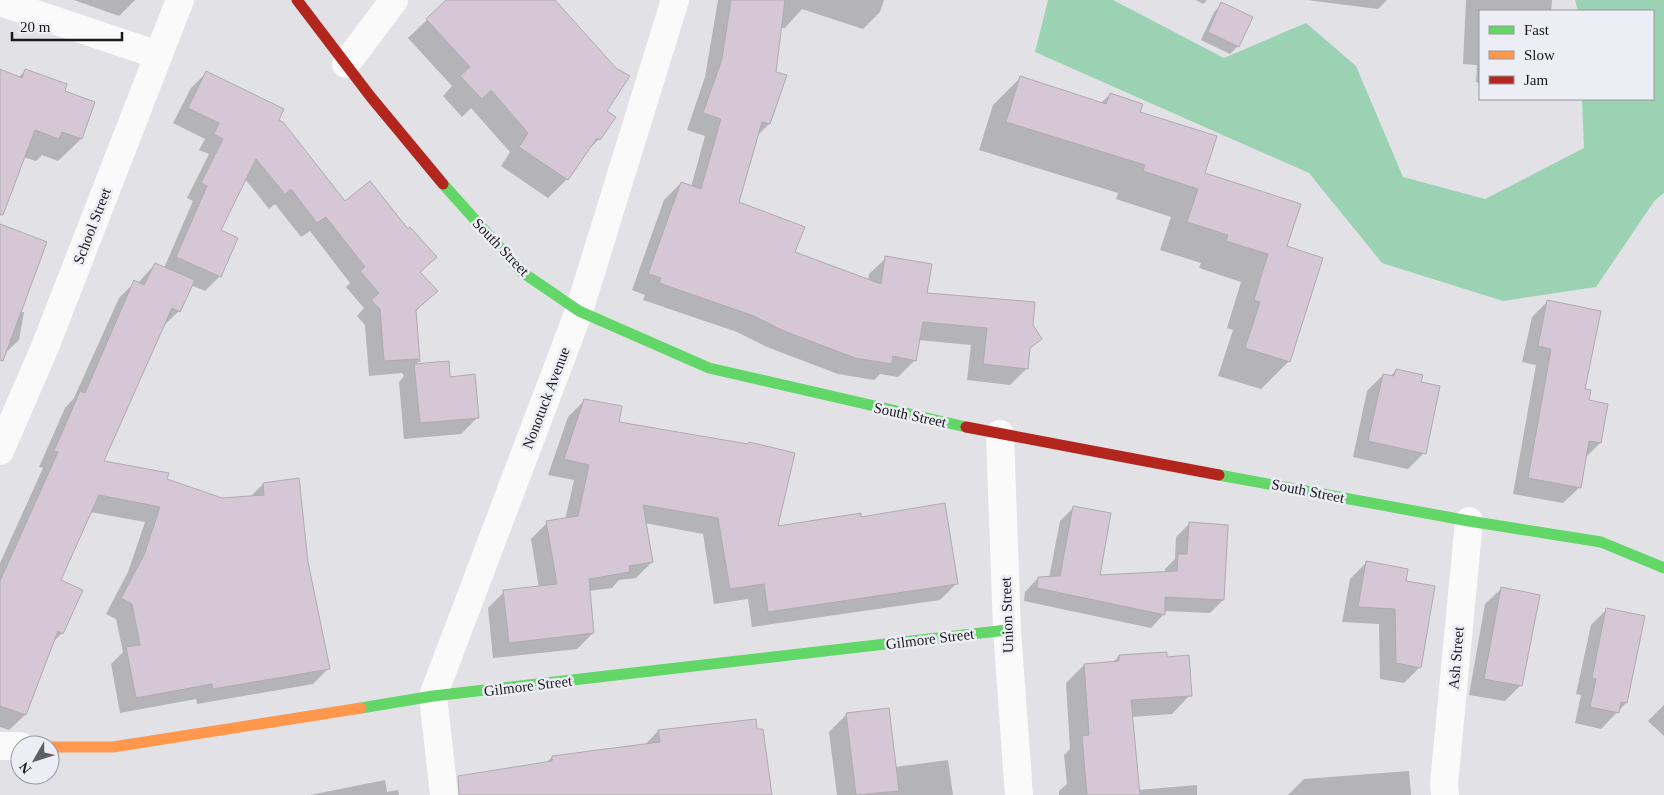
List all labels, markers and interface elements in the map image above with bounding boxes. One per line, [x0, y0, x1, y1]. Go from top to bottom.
scale bar [12, 10, 122, 42]
legend [1479, 10, 1654, 100]
text: 20 m [20, 19, 51, 35]
text: Fast [1524, 22, 1550, 38]
text: Slow [1524, 47, 1555, 63]
text: Jam [1524, 72, 1548, 88]
street label: School Street [70, 185, 114, 266]
street label: South Street [470, 215, 533, 280]
street label: Nonotuck Avenue [519, 345, 573, 451]
street label: South Street [872, 400, 949, 431]
street label: South Street [1270, 476, 1347, 506]
street label: Union Street [998, 576, 1016, 653]
street label: Ash Street [1445, 625, 1467, 690]
street label: Gilmore Street [885, 626, 976, 652]
street label: Gilmore Street [483, 673, 574, 699]
north arrow [10, 735, 60, 785]
text: N [16, 759, 34, 777]

